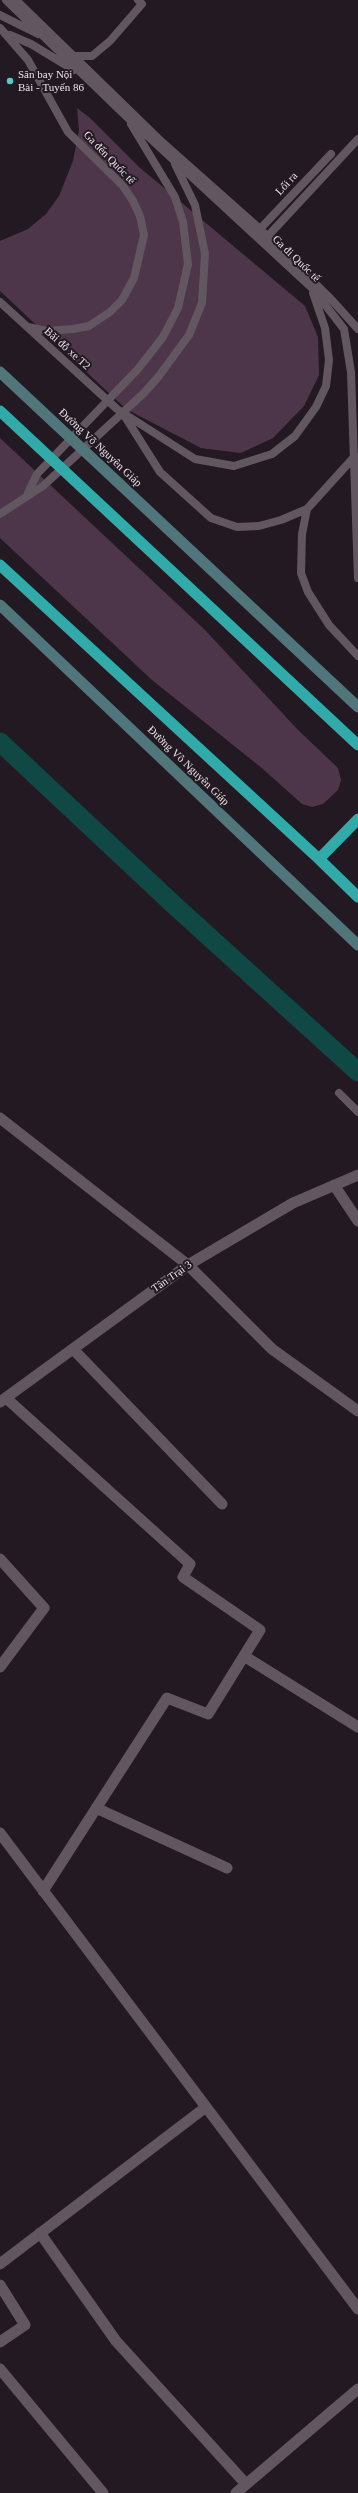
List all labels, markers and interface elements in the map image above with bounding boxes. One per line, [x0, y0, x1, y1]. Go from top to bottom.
place label: Sân bay Nội Bài - Tuyến 86 [18, 68, 84, 94]
marker: Sân bay Nội Bài - Tuyến 86 [5, 76, 15, 86]
street label: Ga đến Quốc tế [80, 129, 138, 187]
street label: Lối ra [273, 170, 301, 198]
street label: Ga đi Quốc tế [269, 233, 323, 285]
street label: Bãi đỗ xe T2 [41, 325, 93, 373]
street label: Đường Võ Nguyên Giáp [56, 406, 144, 490]
street label: Đường Võ Nguyên Giáp [144, 724, 232, 808]
street label: Tân Trại 3 [149, 1258, 195, 1296]

